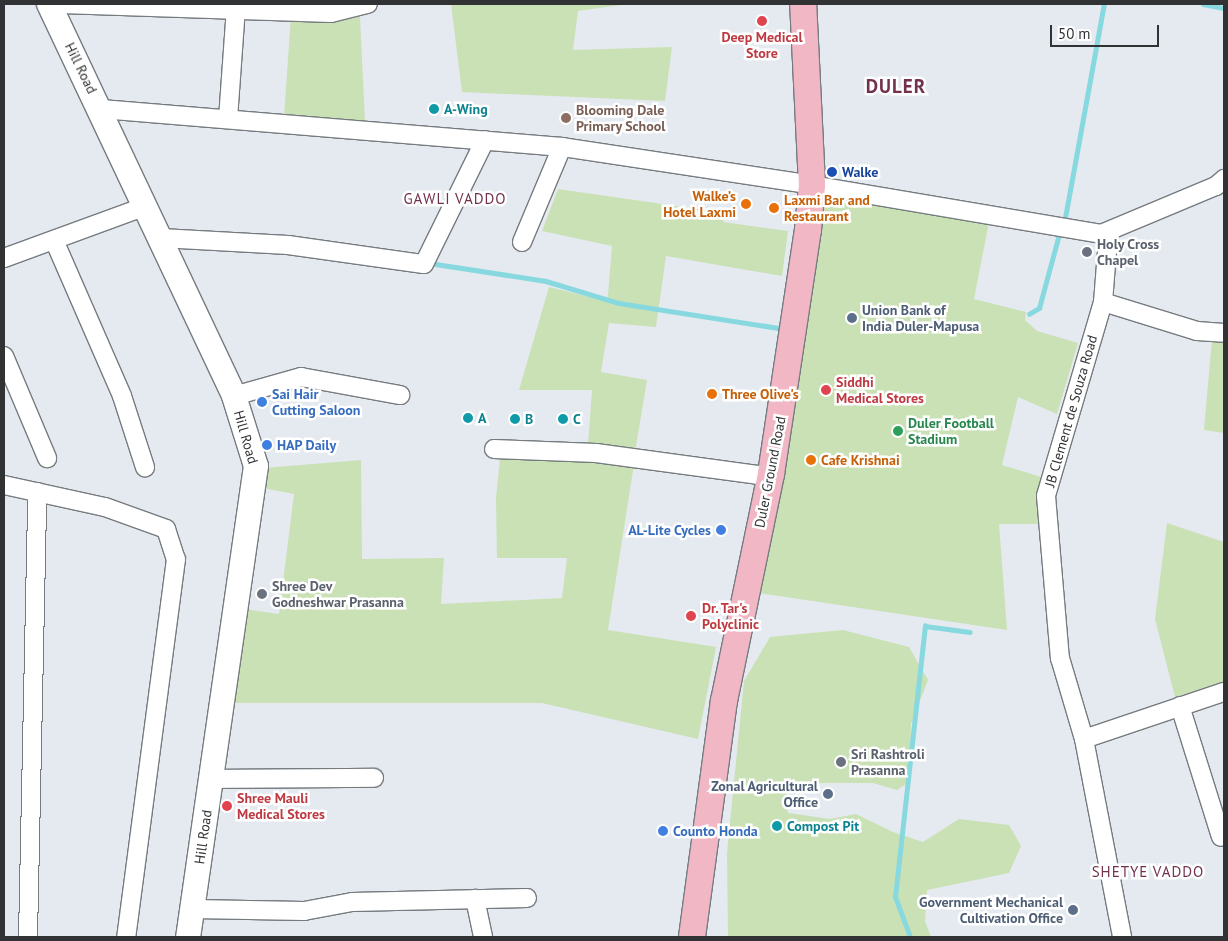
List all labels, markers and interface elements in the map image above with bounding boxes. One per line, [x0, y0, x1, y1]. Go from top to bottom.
marker: Deep Medical Store [756, 15, 768, 27]
scale bar [1053, 15, 1162, 47]
text: 50 m [1058, 24, 1091, 43]
place label: Deep Medical Store [721, 29, 803, 62]
street label: Hill Road [61, 40, 101, 96]
district label: DULER [865, 76, 927, 98]
place label: A-Wing [444, 101, 488, 117]
place label: Blooming Dale Primary School [576, 102, 666, 134]
marker: A-Wing [428, 103, 440, 115]
marker: Blooming Dale Primary School [560, 112, 572, 124]
place label: Walke [842, 164, 878, 180]
marker: Walke [826, 166, 838, 178]
place label: Walke’s Hotel Laxmi [663, 188, 736, 220]
district label: GAWLI VADDO [402, 190, 508, 208]
place label: Laxmi Bar and Restaurant [784, 192, 870, 224]
marker: Walke’s Hotel Laxmi [740, 198, 752, 210]
marker: Laxmi Bar and Restaurant [768, 202, 780, 214]
place label: Holy Cross Chapel [1097, 236, 1160, 268]
marker: Holy Cross Chapel [1081, 246, 1093, 258]
place label: Union Bank of India Duler-Mapusa [862, 302, 979, 334]
marker: Union Bank of India Duler-Mapusa [846, 312, 858, 324]
street label: JB Clement de Souza Road [1041, 333, 1101, 489]
place label: Siddhi Medical Stores [836, 374, 924, 407]
marker: Siddhi Medical Stores [820, 384, 832, 396]
place label: Sai Hair Cutting Saloon [272, 386, 360, 418]
place label: Three Olive's [722, 386, 799, 402]
marker: Three Olive's [706, 388, 718, 400]
marker: Sai Hair Cutting Saloon [256, 396, 268, 408]
street label: Hill Road [230, 408, 262, 466]
place label: A [478, 410, 486, 426]
place label: B [525, 411, 533, 427]
place label: C [573, 411, 581, 427]
marker: A [462, 412, 474, 424]
marker: B [509, 413, 521, 425]
marker: C [557, 413, 569, 425]
street label: Duler Ground Road [751, 415, 789, 529]
place label: Duler Football Stadium [908, 415, 994, 448]
marker: Duler Football Stadium [892, 425, 904, 437]
place label: HAP Daily [277, 437, 337, 453]
marker: HAP Daily [261, 439, 273, 451]
place label: Cafe Krishnai [821, 452, 900, 468]
marker: Cafe Krishnai [805, 454, 817, 466]
place label: AL-Lite Cycles [628, 522, 711, 538]
marker: AL-Lite Cycles [715, 524, 727, 536]
place label: Shree Dev Godneshwar Prasanna [272, 578, 404, 610]
marker: Shree Dev Godneshwar Prasanna [256, 588, 268, 600]
place label: Dr. Tar's Polyclinic [702, 600, 759, 632]
marker: Dr. Tar's Polyclinic [684, 609, 698, 623]
place label: Sri Rashtroli Prasanna [851, 746, 925, 779]
marker: Sri Rashtroli Prasanna [835, 756, 847, 768]
place label: Zonal Agricultural Office [711, 778, 818, 810]
marker: Zonal Agricultural Office [822, 788, 834, 800]
place label: Shree Mauli Medical Stores [237, 790, 325, 822]
marker: Shree Mauli Medical Stores [221, 800, 233, 812]
street label: Hill Road [191, 809, 215, 865]
place label: Compost Pit [787, 818, 859, 834]
marker: Compost Pit [771, 820, 783, 832]
place label: Counto Honda [673, 823, 758, 839]
marker: Counto Honda [657, 825, 669, 837]
district label: SHETYE VADDO [1090, 863, 1206, 881]
place label: Government Mechanical Cultivation Office [919, 894, 1063, 926]
marker: Government Mechanical Cultivation Office [1067, 904, 1079, 916]

